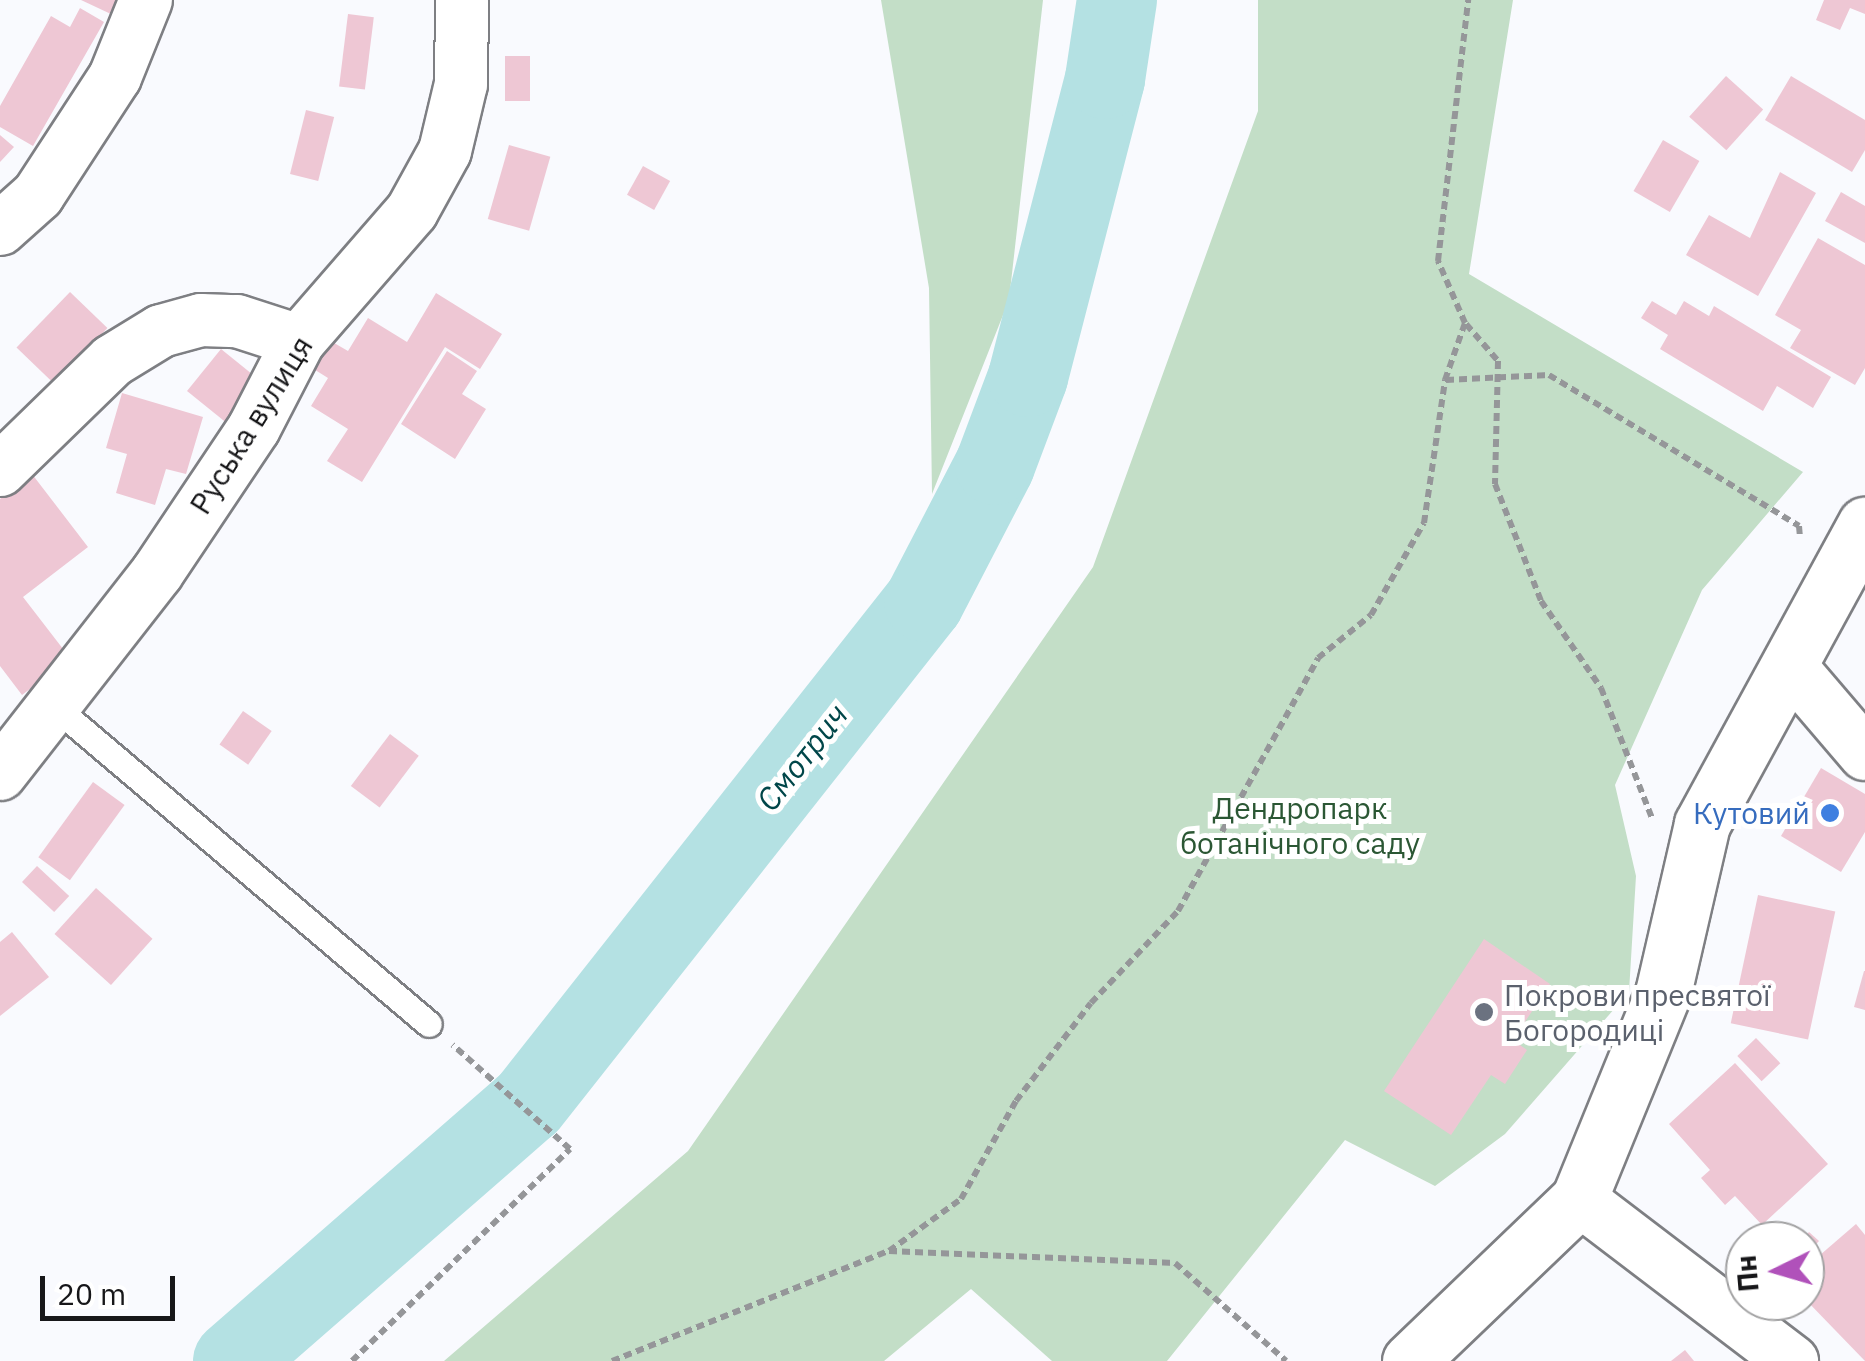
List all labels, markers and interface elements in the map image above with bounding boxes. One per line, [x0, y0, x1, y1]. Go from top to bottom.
street label: Руська вулиця [182, 329, 320, 521]
water label: Смотрич [748, 696, 856, 818]
park label: Дендропарк ботанічного саду [1180, 790, 1420, 860]
place label: Кутовий [1693, 795, 1810, 831]
marker: Кутовий [1819, 802, 1841, 824]
place label: Покрови пресвятої Богородиці [1504, 977, 1771, 1048]
marker: Покрови пресвятої Богородиці [1473, 1001, 1495, 1023]
north arrow [1725, 1221, 1825, 1321]
text: Пн [1727, 1253, 1767, 1294]
scale bar [45, 1256, 180, 1318]
text: 20 m [57, 1274, 126, 1313]

